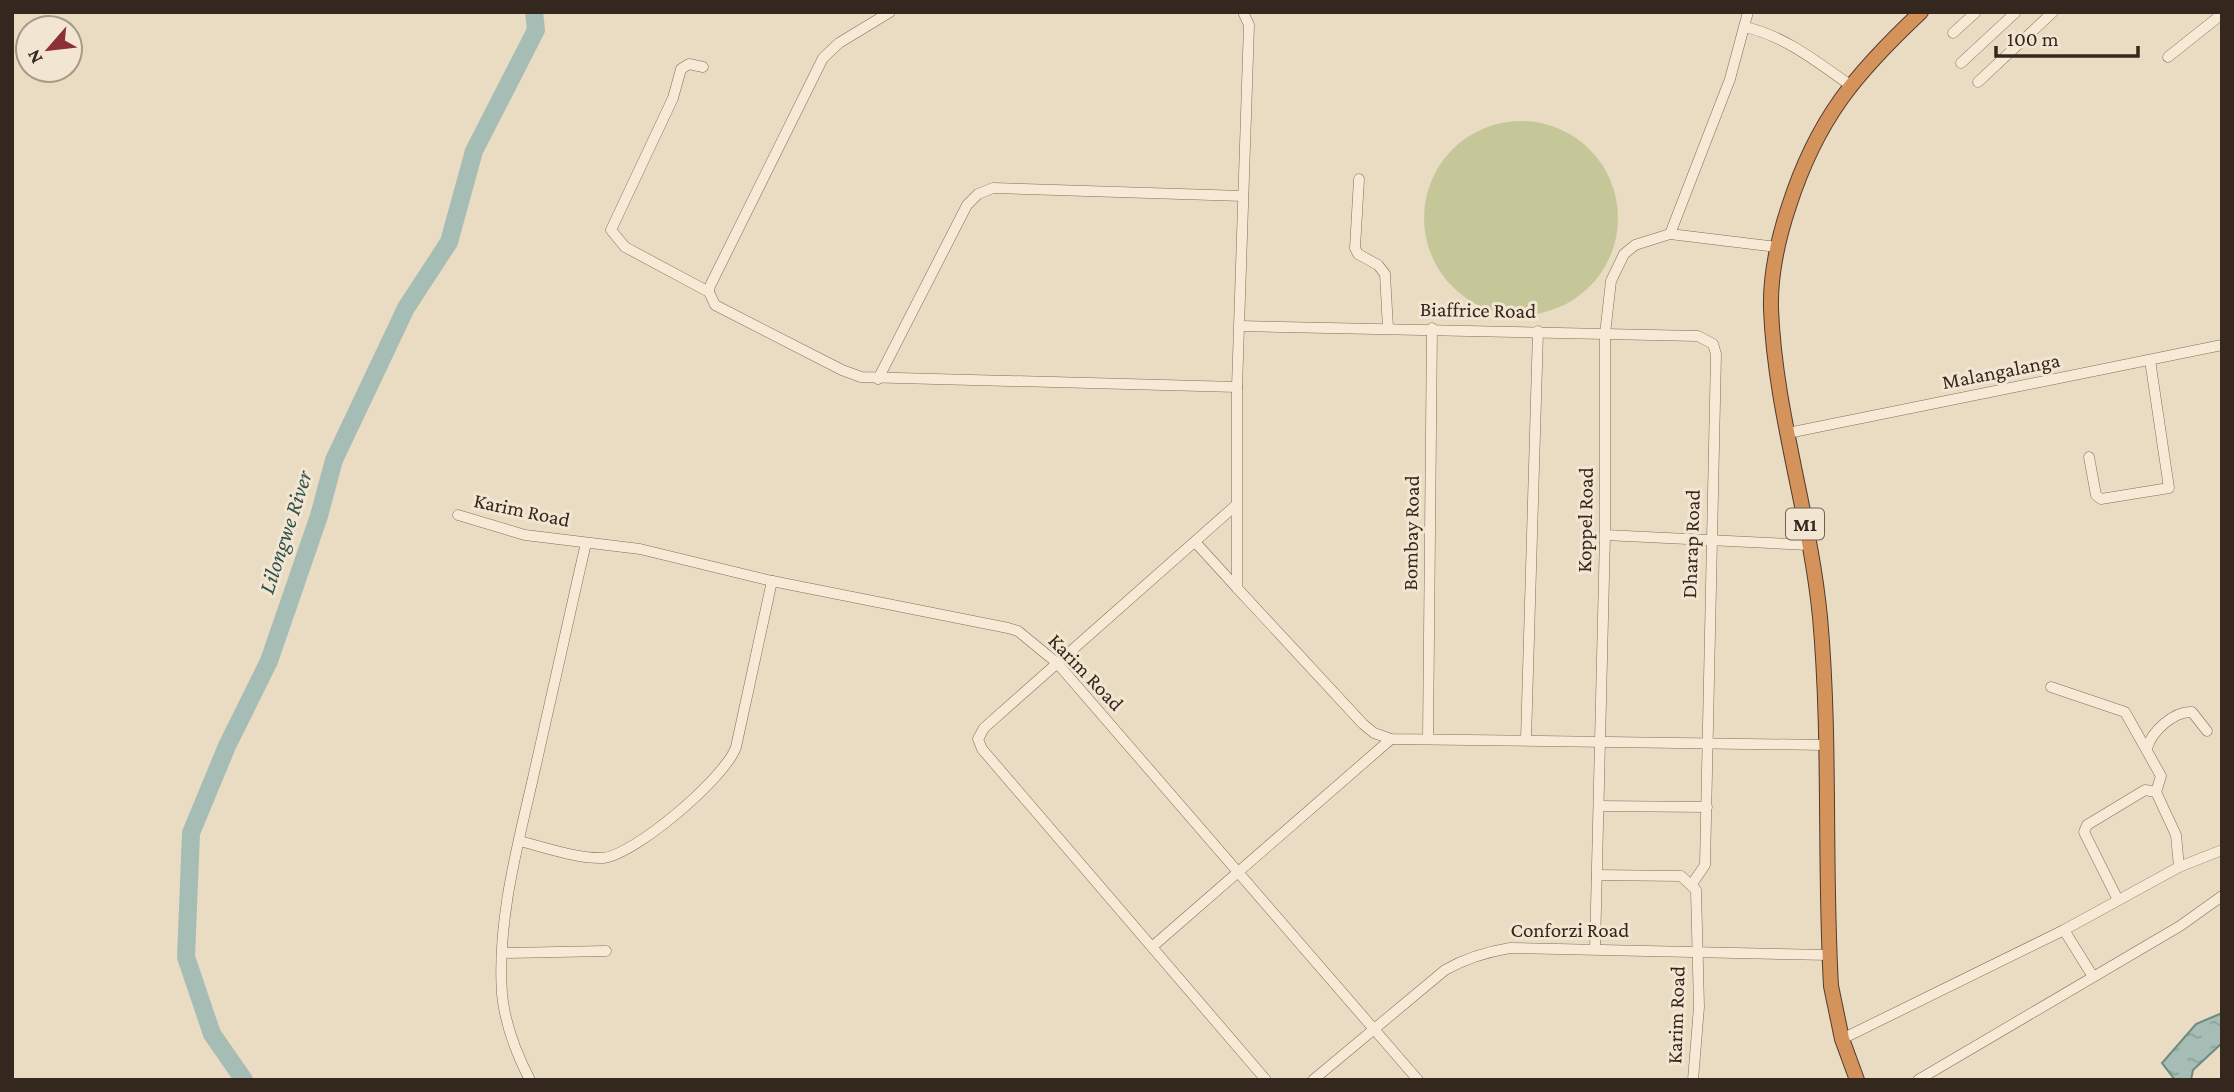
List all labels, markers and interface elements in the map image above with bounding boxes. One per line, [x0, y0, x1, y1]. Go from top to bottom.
north arrow [14, 14, 84, 84]
scale bar [1996, 14, 2138, 58]
text: 100 m [2007, 27, 2059, 51]
text: N [22, 46, 47, 67]
street label: Biaffrice Road [1420, 297, 1536, 323]
street label: Malangalanga [1940, 348, 2062, 394]
water label: Lilongwe River [253, 466, 317, 597]
street label: Koppel Road [1572, 467, 1598, 573]
street label: Bombay Road [1398, 475, 1424, 591]
street label: Karim Road [472, 488, 572, 532]
street label: Dharap Road [1677, 489, 1705, 599]
road number: M1 [1786, 509, 1824, 540]
street label: Karim Road [1043, 628, 1129, 716]
street label: Conforzi Road [1511, 918, 1629, 942]
street label: Karim Road [1662, 966, 1690, 1064]

